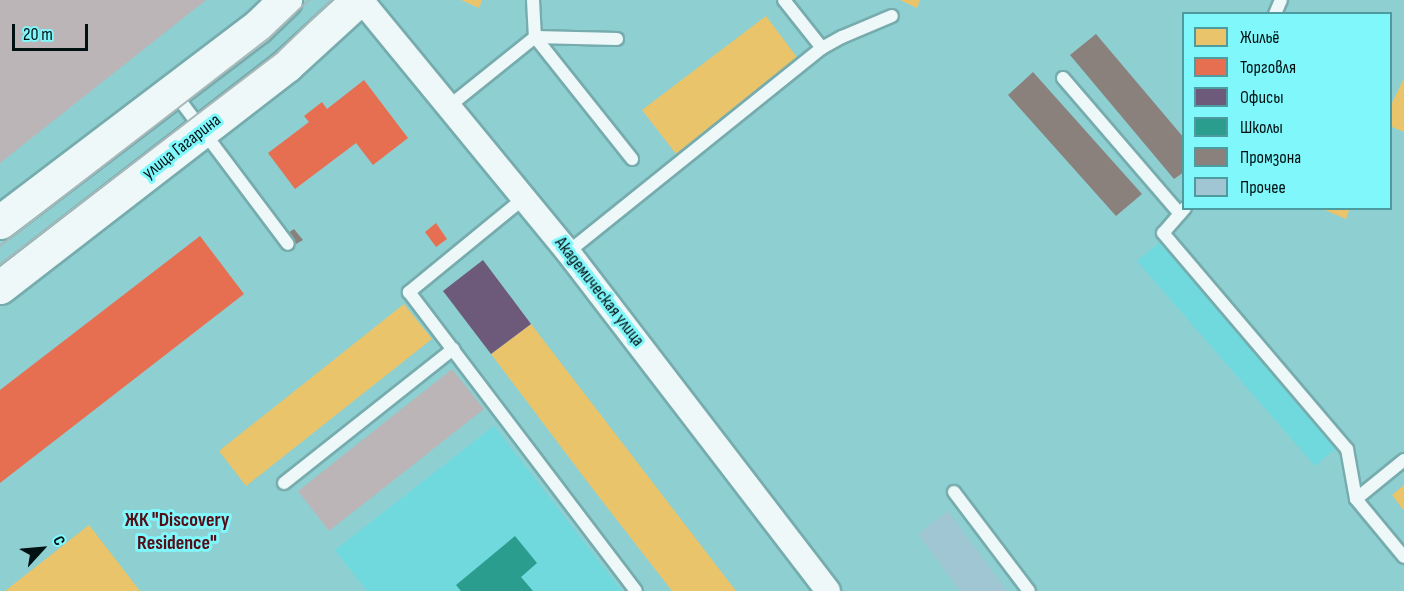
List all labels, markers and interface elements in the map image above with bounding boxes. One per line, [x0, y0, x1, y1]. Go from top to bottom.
scale bar [15, 12, 92, 50]
legend [1182, 12, 1392, 210]
text: 20 m [23, 24, 53, 45]
text: Жильё [1240, 27, 1280, 48]
text: Торговля [1240, 57, 1296, 78]
text: Офисы [1240, 87, 1284, 108]
street label: улица Гагарина [139, 110, 225, 184]
text: Школы [1240, 117, 1283, 138]
text: Промзона [1240, 147, 1301, 168]
text: Прочее [1240, 177, 1286, 198]
street label: Академическая улица [550, 233, 648, 351]
district label: ЖК "Discovery Residence" [125, 508, 229, 555]
north arrow [12, 519, 72, 579]
text: С [48, 533, 69, 549]

